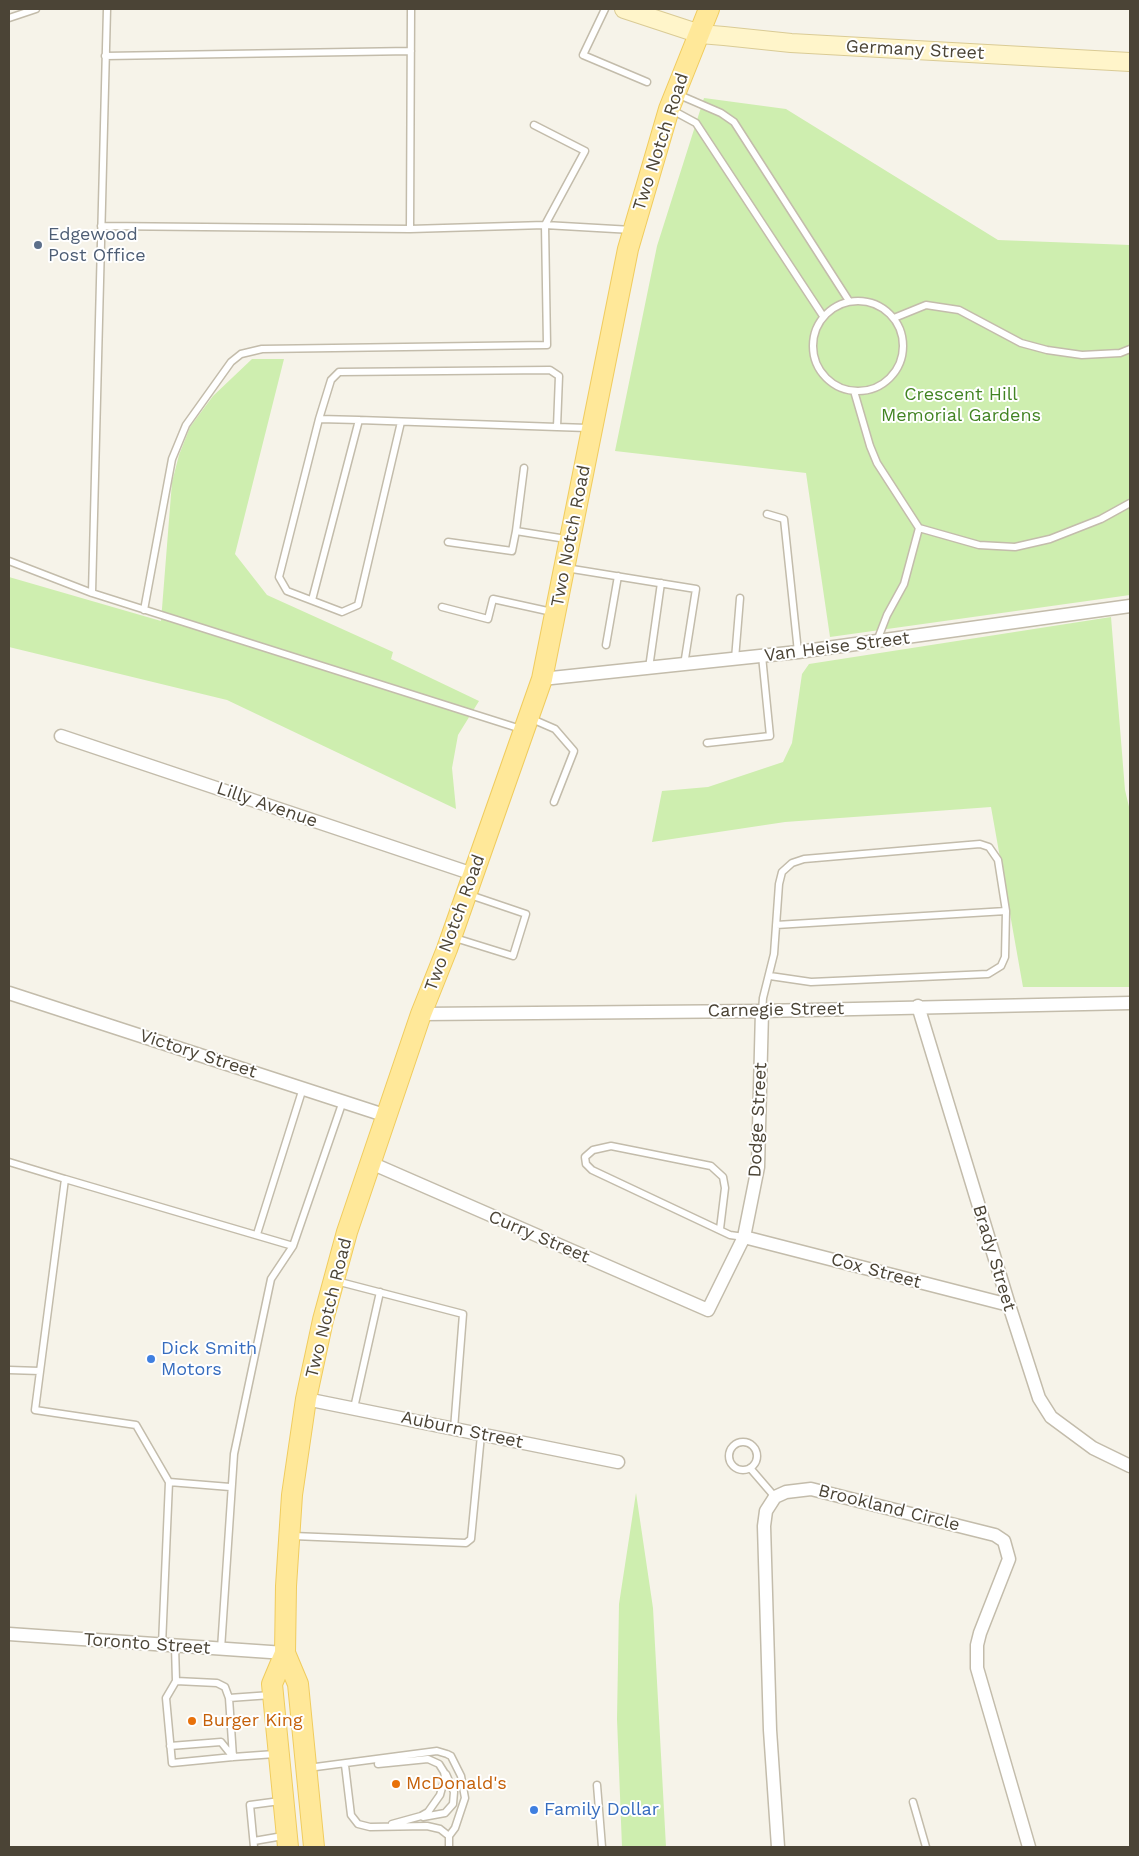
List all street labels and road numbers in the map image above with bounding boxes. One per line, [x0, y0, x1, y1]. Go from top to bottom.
street label: Germany Street [845, 36, 985, 64]
street label: Two Notch Road [628, 70, 694, 214]
street label: Two Notch Road [547, 463, 595, 609]
street label: Van Heise Street [763, 627, 911, 667]
street label: Lilly Avenue [214, 778, 320, 832]
street label: Two Notch Road [420, 852, 490, 994]
street label: Carnegie Street [708, 998, 844, 1022]
street label: Victory Street [137, 1025, 259, 1083]
street label: Dodge Street [744, 1062, 772, 1178]
street label: Brady Street [968, 1202, 1020, 1314]
street label: Curry Street [485, 1206, 593, 1268]
street label: Two Notch Road [301, 1236, 357, 1380]
street label: Cox Street [828, 1249, 924, 1293]
street label: Auburn Street [399, 1407, 525, 1453]
street label: Brookland Circle [816, 1480, 962, 1536]
street label: Toronto Street [83, 1629, 211, 1659]

